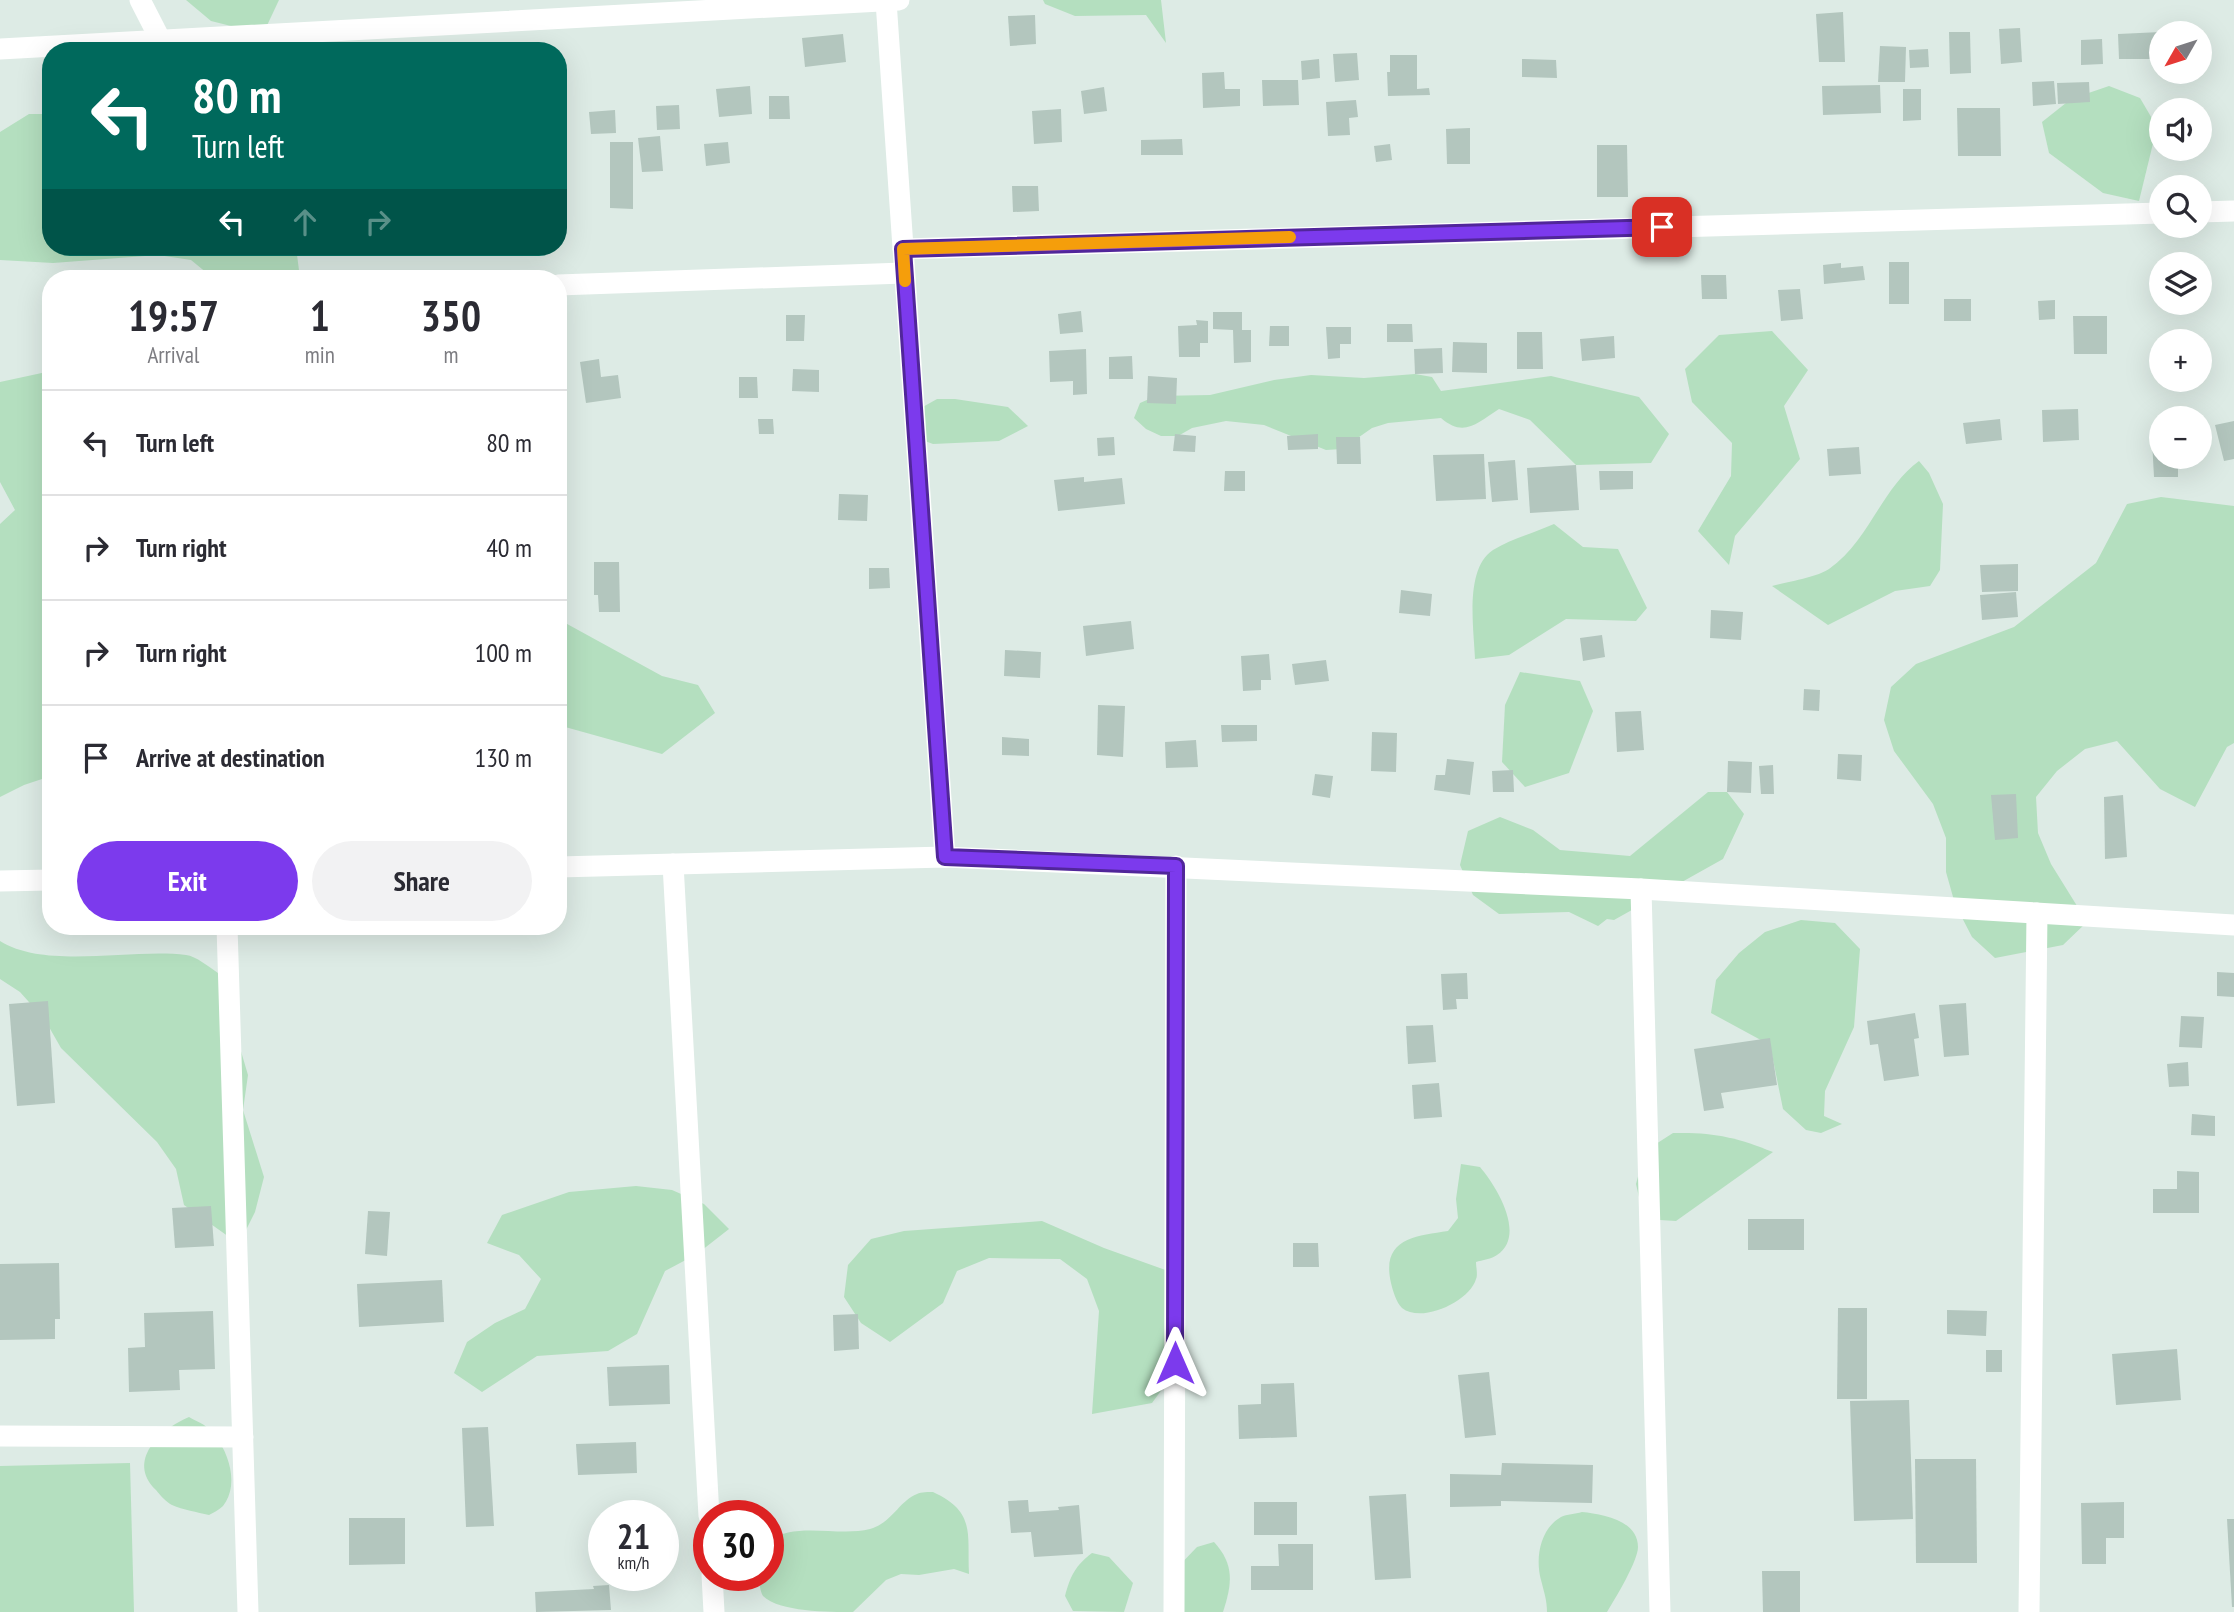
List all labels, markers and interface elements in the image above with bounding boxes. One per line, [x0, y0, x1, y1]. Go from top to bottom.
north arrow [2149, 21, 2212, 84]
map controls [2149, 21, 2212, 469]
text: 80 m [192, 63, 281, 127]
icon: left [77, 70, 168, 161]
button: sound [2149, 98, 2212, 161]
text: Turn left [192, 125, 284, 167]
button: search [2149, 175, 2212, 238]
pin [1632, 197, 1692, 257]
icon: left [213, 203, 251, 241]
icon: ahead [286, 203, 324, 241]
icon: right [359, 203, 397, 241]
icon: arrive [1643, 208, 1681, 246]
button: layers [2149, 252, 2212, 315]
text: 19:57 [128, 288, 219, 343]
text: 1 [310, 288, 330, 343]
text: 350 [421, 288, 481, 343]
button: + [2149, 329, 2212, 392]
text: Arrival [147, 340, 199, 369]
text: min [305, 340, 335, 369]
text: m [443, 340, 458, 369]
button: − [2149, 406, 2212, 469]
icon: left [77, 424, 115, 462]
text: Turn left [136, 426, 214, 459]
text: 80 m [486, 426, 532, 459]
icon: right [77, 529, 115, 567]
text: Turn right [136, 531, 227, 564]
text: 40 m [486, 531, 532, 564]
icon: right [77, 634, 115, 672]
text: Turn right [136, 636, 227, 669]
text: 100 m [474, 636, 532, 669]
icon: arrive [77, 739, 115, 777]
text: Arrive at destination [136, 741, 325, 774]
text: 130 m [474, 741, 532, 774]
button: Exit [77, 841, 298, 921]
button: Share [312, 841, 532, 921]
position arrow [1138, 1326, 1212, 1400]
speed limit sign: 30 [693, 1500, 784, 1591]
text: 21 [617, 1513, 650, 1559]
text: km/h [618, 1551, 649, 1574]

